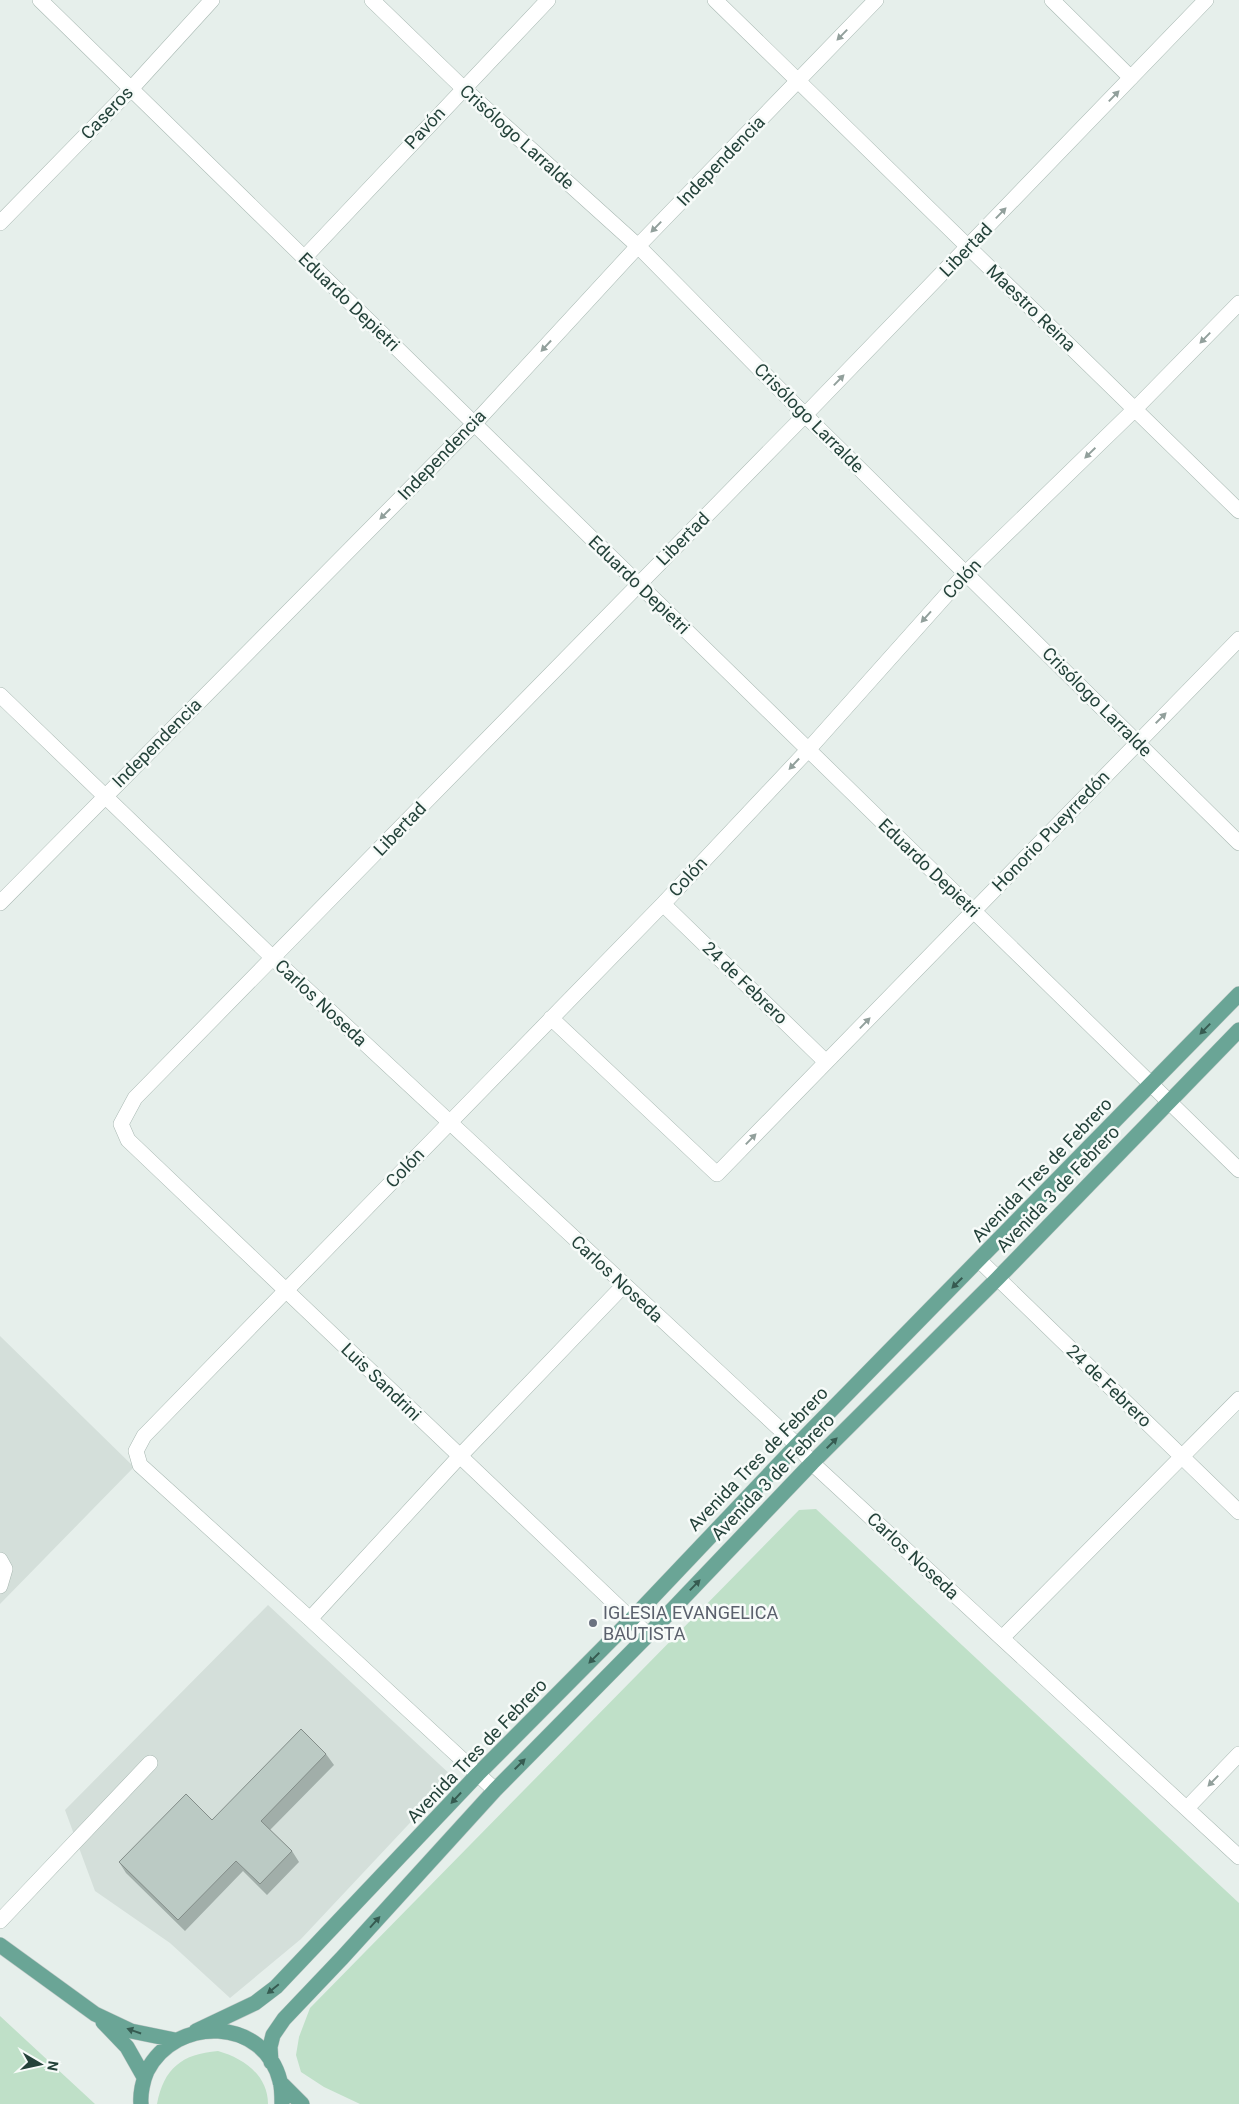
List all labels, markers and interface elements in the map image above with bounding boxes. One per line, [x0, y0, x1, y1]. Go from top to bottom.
one-way arrow [837, 29, 849, 41]
street label: Crisólogo Larralde [456, 80, 579, 193]
street label: Caseros [76, 82, 137, 144]
one-way arrow [1108, 90, 1120, 102]
street label: Pavón [400, 102, 449, 153]
street label: Independencia [672, 111, 769, 210]
one-way arrow [995, 207, 1007, 219]
street label: Libertad [935, 219, 996, 281]
one-way arrow [650, 221, 662, 233]
street label: Eduardo Depietri [294, 248, 404, 355]
street label: Maestro Reina [982, 260, 1080, 355]
one-way arrow [1199, 331, 1211, 343]
one-way arrow [540, 340, 552, 352]
street label: Crisólogo Larralde [750, 358, 869, 477]
one-way arrow [833, 374, 845, 386]
street label: Independencia [393, 405, 490, 504]
one-way arrow [1084, 446, 1096, 458]
one-way arrow [379, 508, 391, 520]
street label: Libertad [652, 508, 713, 569]
street label: Eduardo Depietri [584, 531, 694, 638]
street label: Colón [938, 554, 985, 603]
one-way arrow [921, 611, 932, 624]
street label: Crisólogo Larralde [1038, 642, 1157, 761]
street label: Independencia [108, 694, 206, 792]
one-way arrow [1154, 712, 1166, 724]
one-way arrow [788, 758, 800, 770]
street label: Honorio Pueyrredón [988, 766, 1114, 895]
street label: Libertad [369, 798, 430, 860]
street label: Eduardo Depietri [874, 814, 984, 921]
street label: Colón [664, 852, 711, 901]
street label: 24 de Febrero [699, 937, 792, 1028]
street label: Carlos Noseda [271, 955, 372, 1051]
one-way arrow [858, 1017, 870, 1029]
one-way arrow [1199, 1023, 1211, 1035]
street label: Avenida Tres de Febrero [967, 1093, 1116, 1246]
street label: Avenida 3 de Febrero [992, 1121, 1124, 1256]
one-way arrow [745, 1133, 757, 1145]
street label: Colón [381, 1144, 428, 1192]
street label: Carlos Noseda [567, 1231, 668, 1327]
one-way arrow [951, 1276, 963, 1288]
street label: Luis Sandrini [337, 1338, 426, 1425]
street label: 24 de Febrero [1063, 1340, 1156, 1431]
street label: Avenida Tres de Febrero [683, 1382, 832, 1535]
street label: Avenida 3 de Febrero [707, 1409, 839, 1544]
one-way arrow [826, 1437, 838, 1449]
street label: Carlos Noseda [863, 1508, 964, 1604]
one-way arrow [689, 1579, 701, 1591]
place label: IGLESIA EVANGELICA BAUTISTA [603, 1602, 778, 1644]
marker: IGLESIA EVANGELICA BAUTISTA [587, 1617, 599, 1629]
one-way arrow [589, 1651, 601, 1663]
street label: Avenida Tres de Febrero [402, 1674, 551, 1827]
one-way arrow [514, 1758, 526, 1770]
one-way arrow [1207, 1775, 1219, 1787]
one-way arrow [450, 1792, 462, 1804]
one-way arrow [369, 1917, 381, 1929]
one-way arrow [267, 1983, 280, 1994]
one-way arrow [126, 2027, 141, 2034]
north arrow [15, 2039, 65, 2089]
text: N [44, 2060, 62, 2072]

